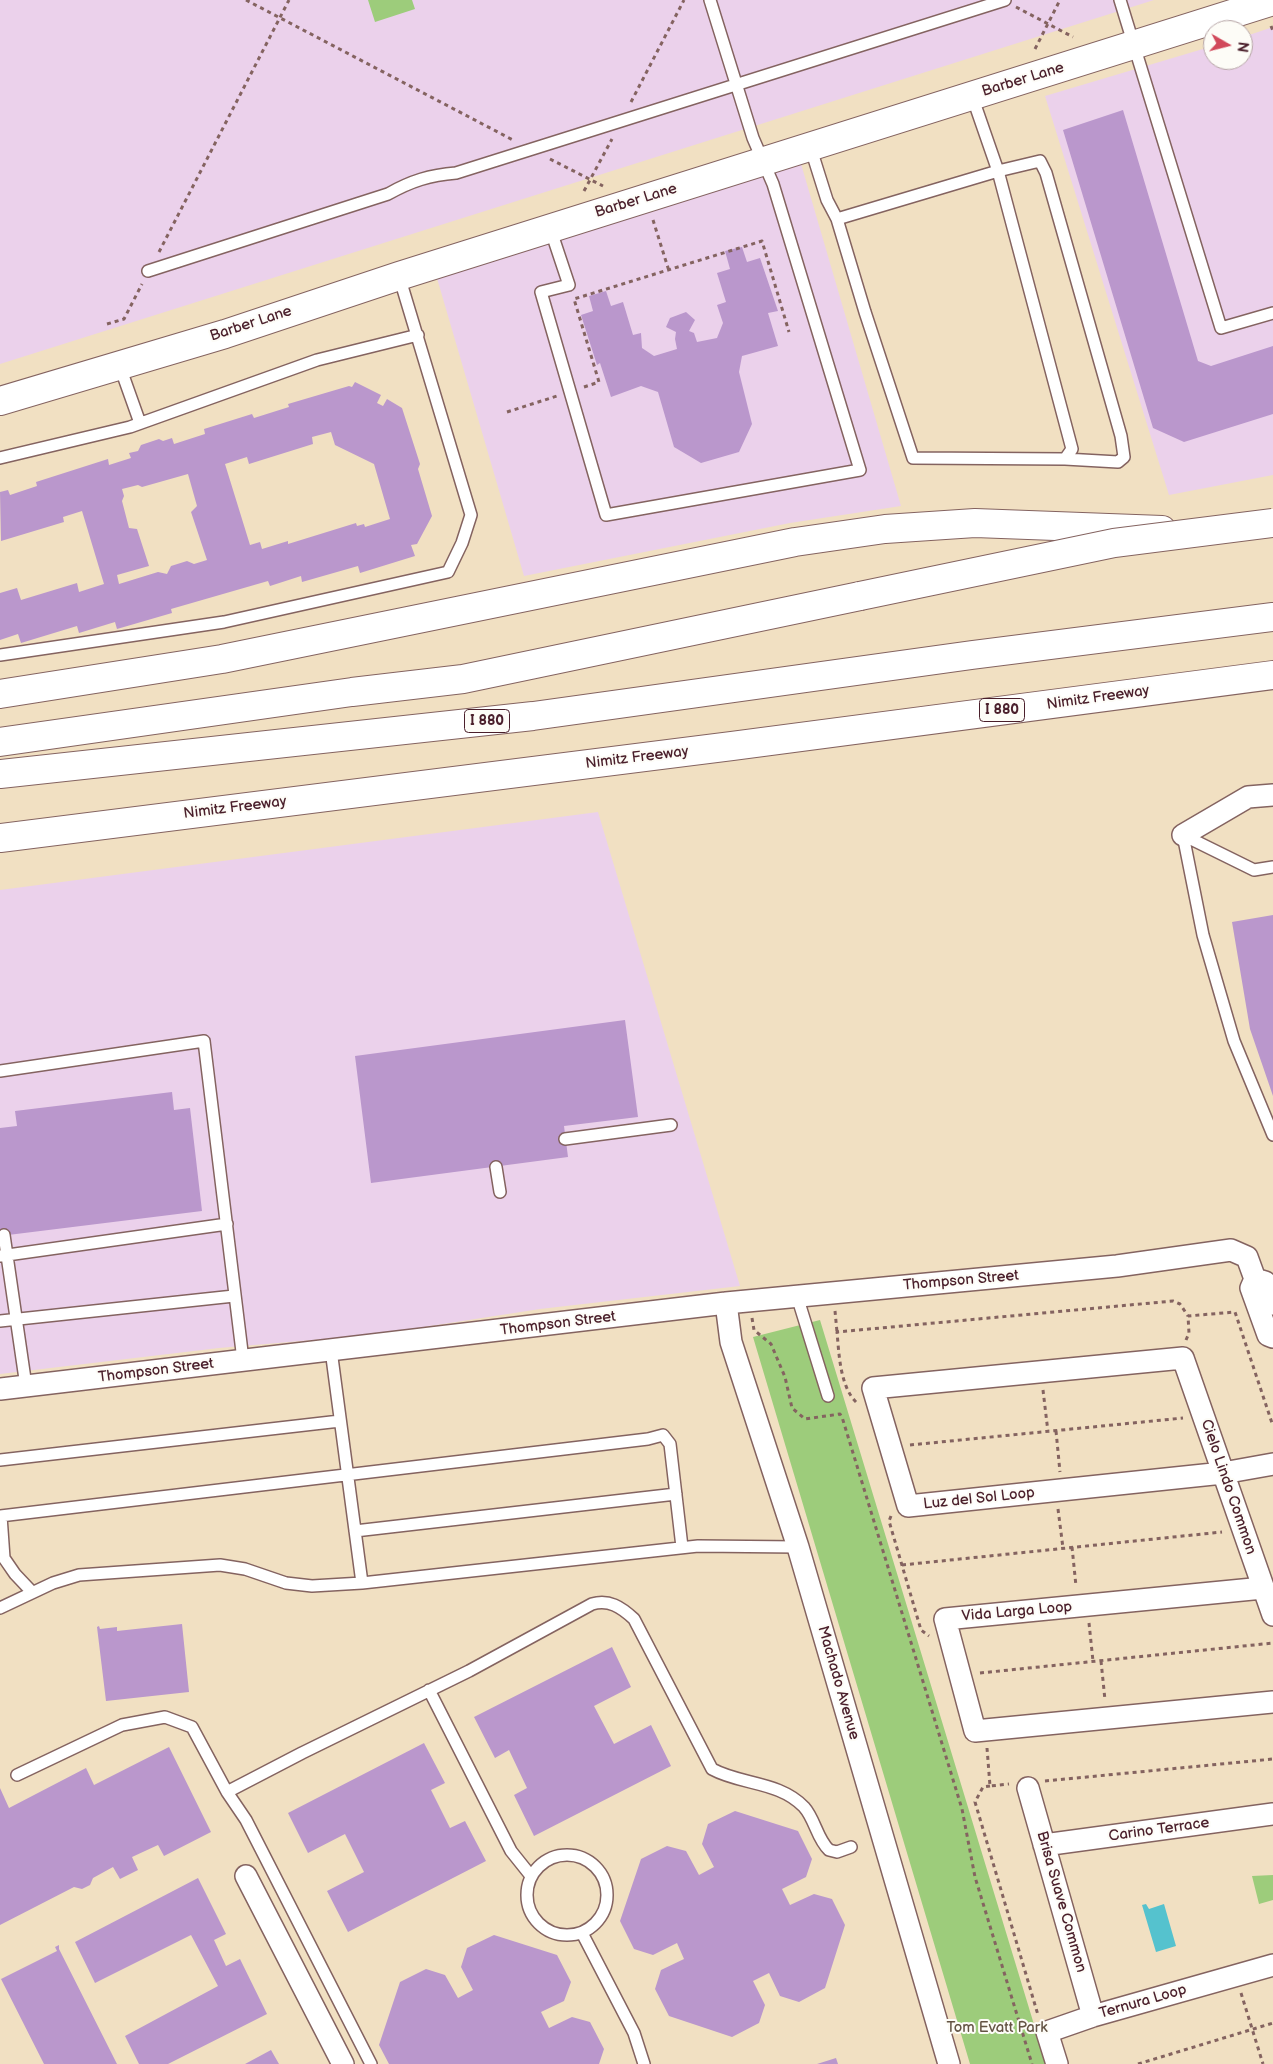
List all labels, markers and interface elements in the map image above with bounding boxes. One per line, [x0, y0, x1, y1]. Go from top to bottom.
north arrow [1203, 20, 1253, 70]
text: N [1233, 41, 1252, 53]
street label: Barber Lane [980, 59, 1066, 101]
street label: Barber Lane [593, 180, 679, 222]
street label: Barber Lane [208, 302, 294, 346]
street label: Nimitz Freeway [1045, 682, 1151, 714]
road number: I 880 [980, 698, 1024, 722]
road number: I 880 [464, 709, 510, 732]
street label: Nimitz Freeway [584, 743, 690, 773]
street label: Nimitz Freeway [182, 793, 288, 823]
street label: Thompson Street [902, 1267, 1020, 1295]
street label: Thompson Street [499, 1308, 617, 1340]
street label: Thompson Street [97, 1355, 215, 1387]
street label: Cielo Lindo Common [1196, 1417, 1260, 1557]
street label: Luz del Sol Loop [922, 1484, 1036, 1514]
street label: Vida Larga Loop [961, 1598, 1073, 1626]
street label: Machado Avenue [813, 1624, 863, 1742]
street label: Carino Terrace [1108, 1814, 1210, 1846]
street label: Brisa Suave Common [1032, 1829, 1090, 1975]
street label: Ternura Loop [1097, 1981, 1189, 2023]
park label: Tom Evatt Park [946, 2019, 1048, 2037]

